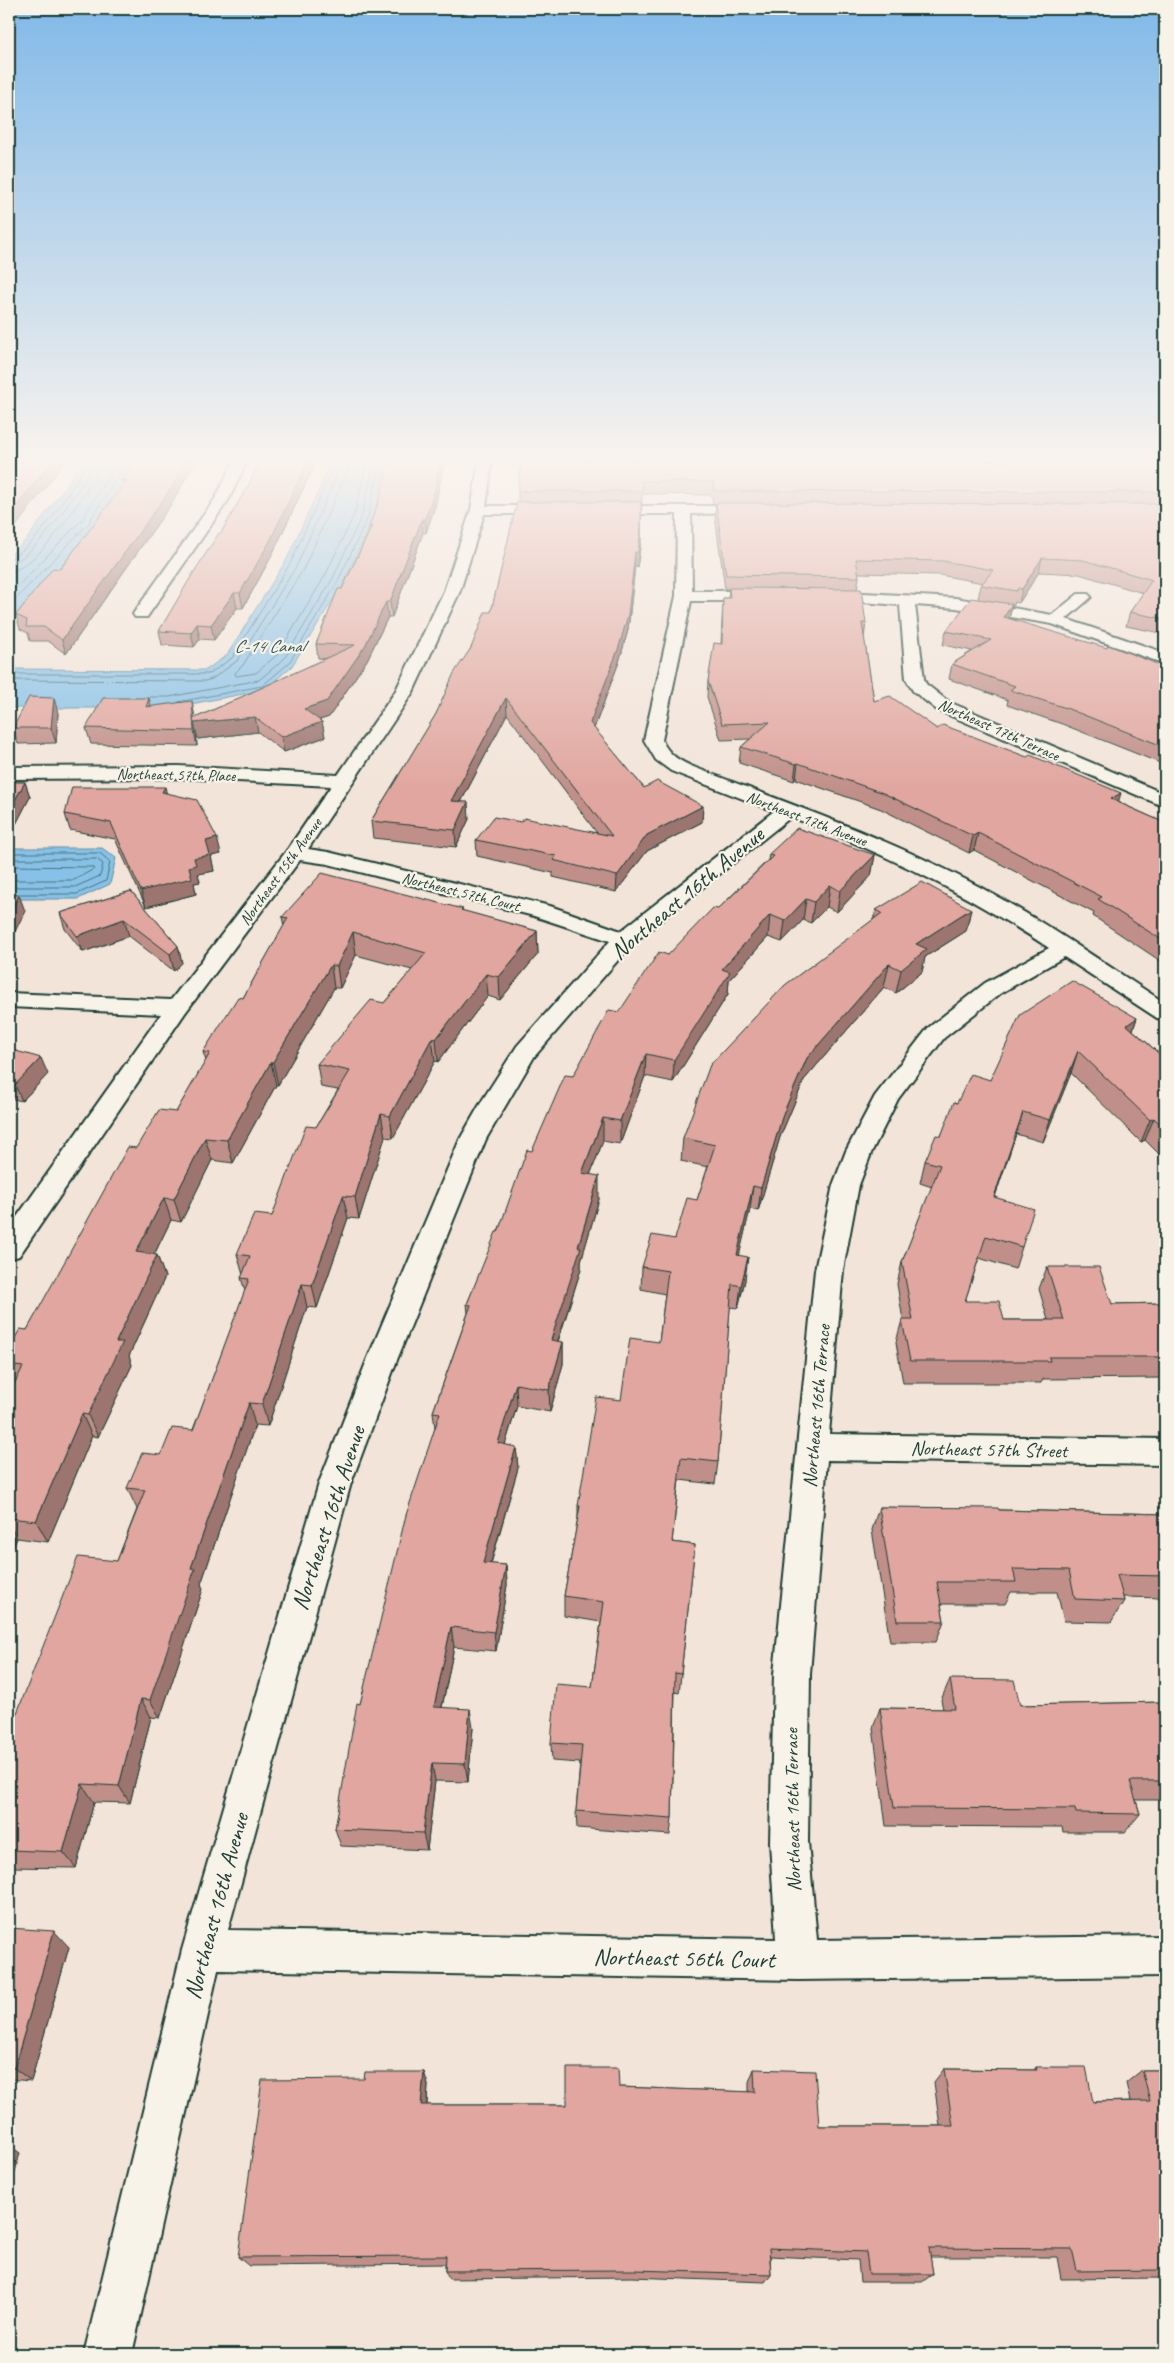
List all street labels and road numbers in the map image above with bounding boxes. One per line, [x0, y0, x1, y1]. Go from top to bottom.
street label: Northeast 17th Terrace [935, 694, 1064, 766]
street label: Northeast 57th Place [116, 764, 237, 786]
street label: Northeast 17th Avenue [743, 787, 871, 852]
street label: Northeast 15th Avenue [235, 813, 327, 929]
street label: Northeast 16th Avenue [604, 819, 772, 966]
street label: Northeast 57th Court [400, 868, 524, 917]
street label: Northeast 16th Terrace [797, 1322, 836, 1488]
street label: Northeast 16th Avenue [284, 1420, 373, 1614]
street label: Northeast 57th Street [910, 1436, 1070, 1463]
street label: Northeast 16th Terrace [779, 1727, 806, 1892]
street label: Northeast 16th Avenue [177, 1808, 256, 2002]
street label: Northeast 56th Court [593, 1941, 777, 1975]

